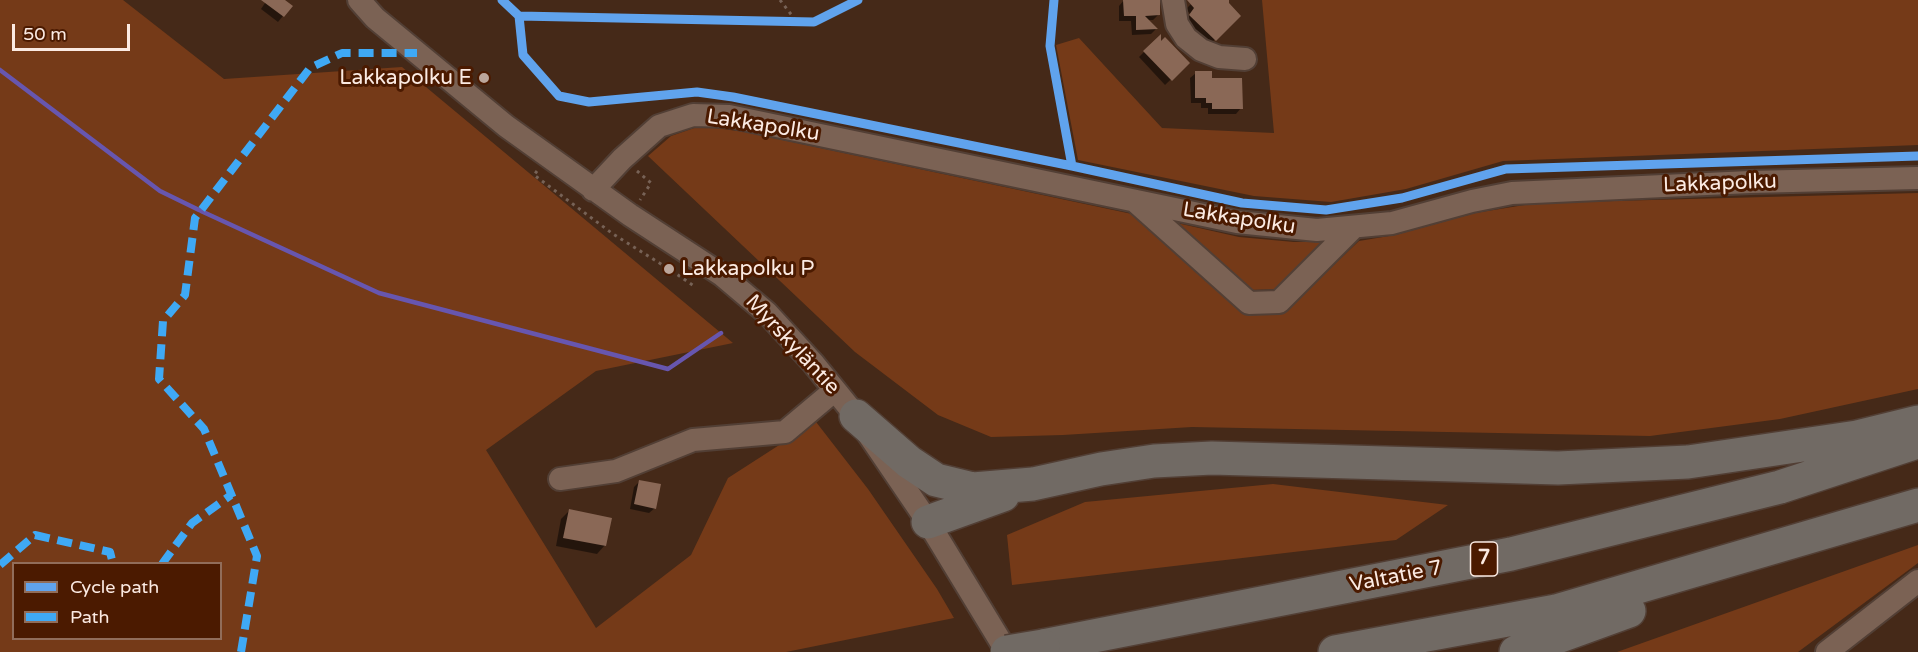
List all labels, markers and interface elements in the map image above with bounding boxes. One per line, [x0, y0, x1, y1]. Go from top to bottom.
scale bar [15, 12, 134, 50]
text: 50 m [23, 23, 67, 45]
place label: Lakkapolku E [339, 65, 472, 91]
marker: Lakkapolku E [477, 71, 491, 85]
street label: Lakkapolku [705, 105, 821, 147]
street label: Lakkapolku [1663, 169, 1777, 199]
street label: Lakkapolku [1181, 198, 1297, 240]
place label: Lakkapolku P [681, 256, 814, 282]
marker: Lakkapolku P [662, 262, 676, 276]
street label: Myrskyläntie [740, 290, 844, 400]
road number: 7 [1470, 542, 1498, 576]
street label: Valtatie 7 [1348, 556, 1444, 598]
legend [12, 562, 222, 640]
text: Cycle path [70, 576, 159, 598]
text: Path [70, 606, 109, 628]

